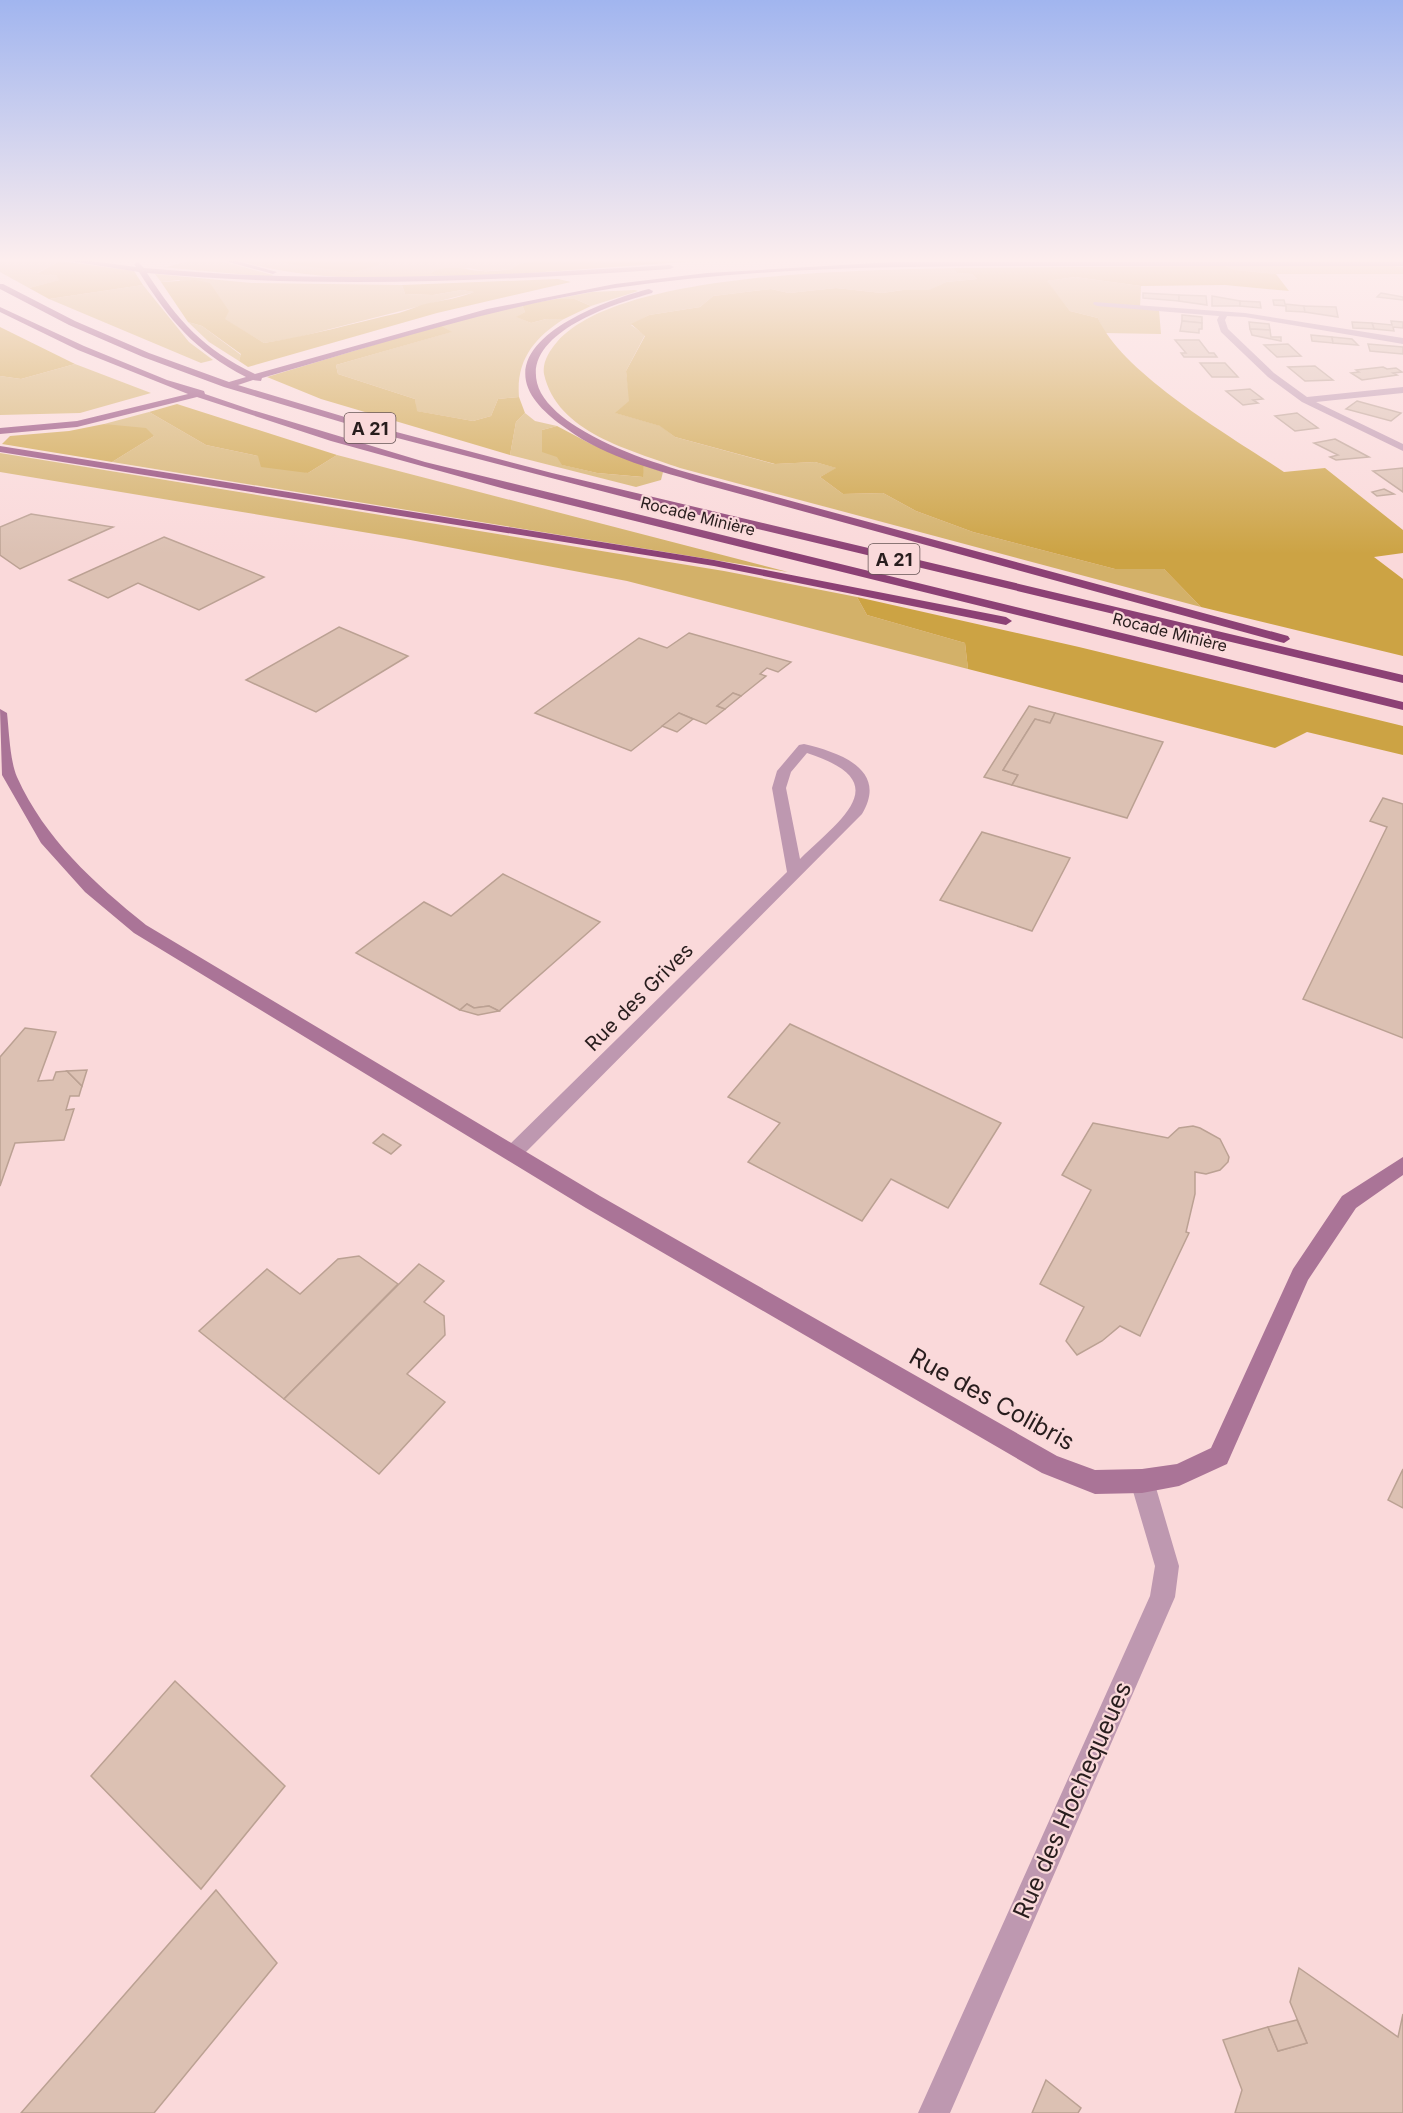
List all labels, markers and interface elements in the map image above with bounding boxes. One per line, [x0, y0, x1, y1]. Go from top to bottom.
road number: A 21 [344, 413, 395, 443]
street label: Rocade Minière [639, 492, 757, 540]
road number: A 21 [868, 544, 920, 574]
street label: Rocade Minière [1111, 608, 1229, 656]
street label: Rue des Grives [580, 938, 698, 1056]
street label: Rue des Colibris [904, 1342, 1080, 1456]
street label: Rue des Hochequeues [1007, 1677, 1137, 1923]

